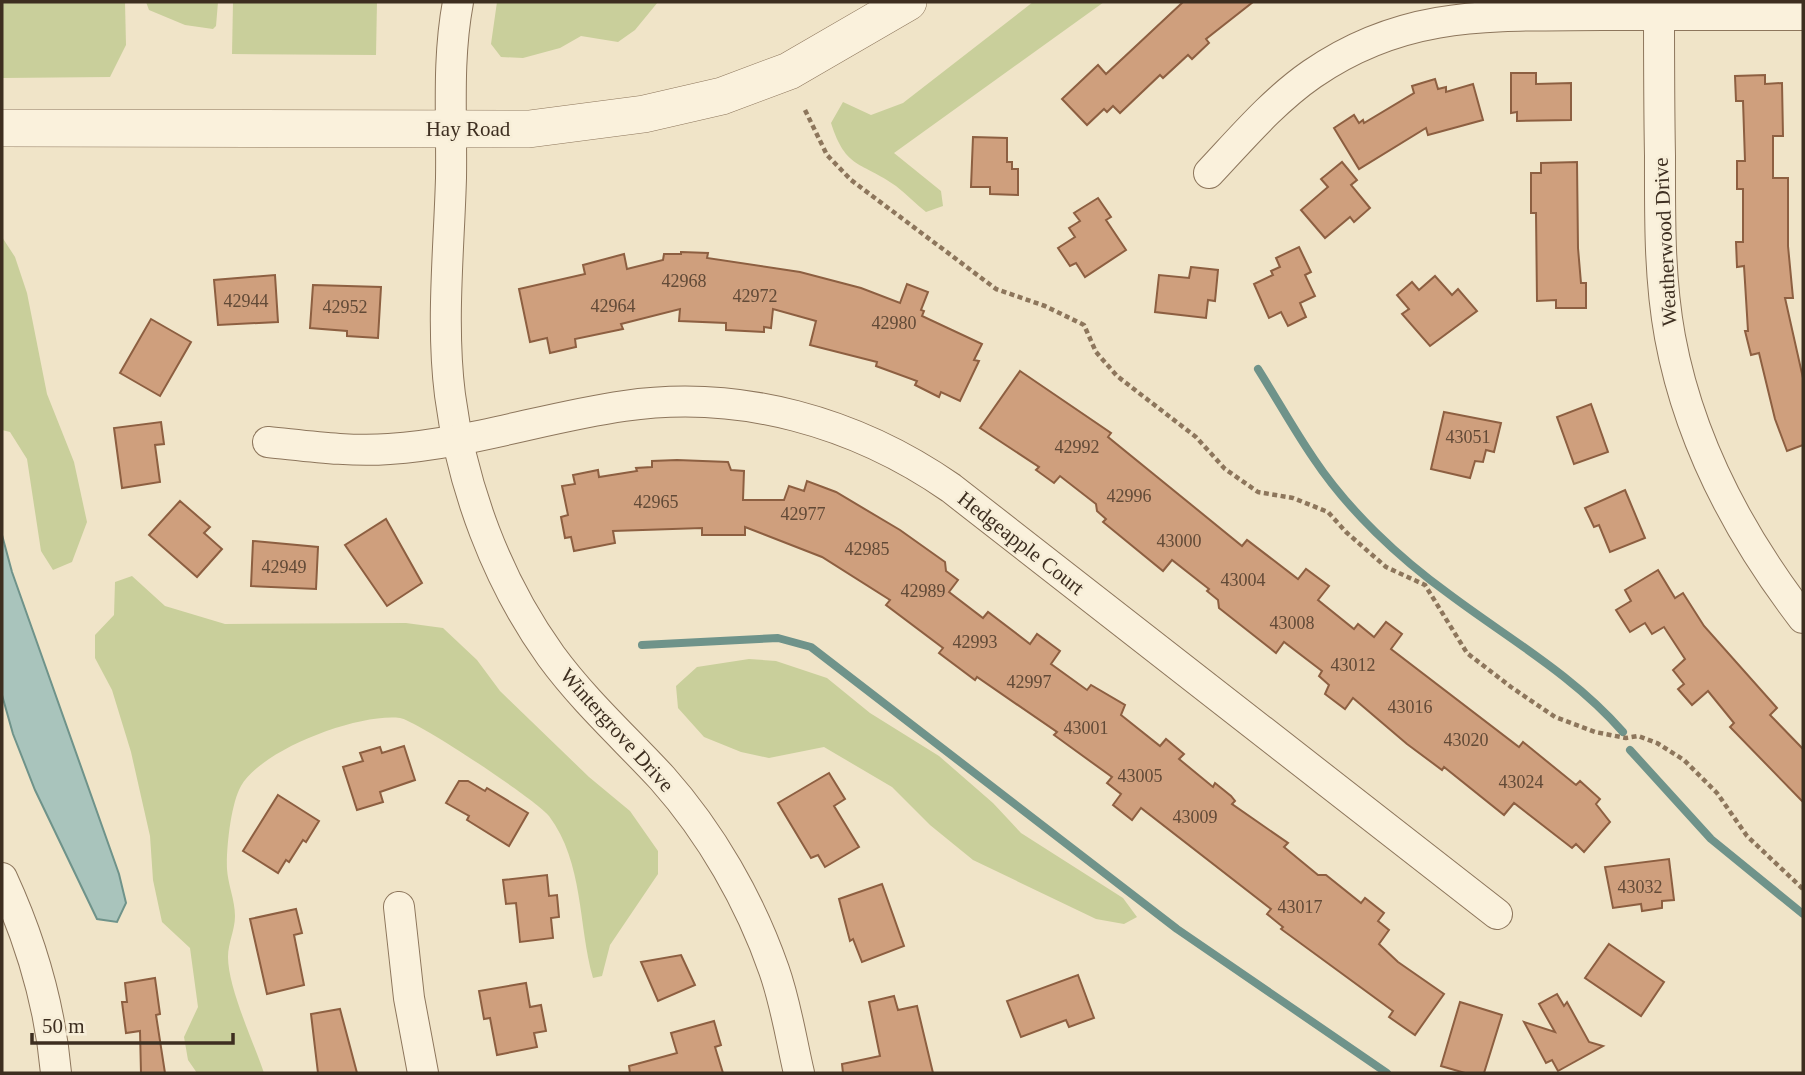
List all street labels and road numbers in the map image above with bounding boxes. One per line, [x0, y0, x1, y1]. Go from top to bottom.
street label: Hay Road [426, 117, 511, 141]
street label: Weatherwood Drive [1649, 157, 1681, 327]
street label: Hedgeapple Court [953, 486, 1089, 600]
street label: Wintergrove Drive [555, 663, 679, 797]

